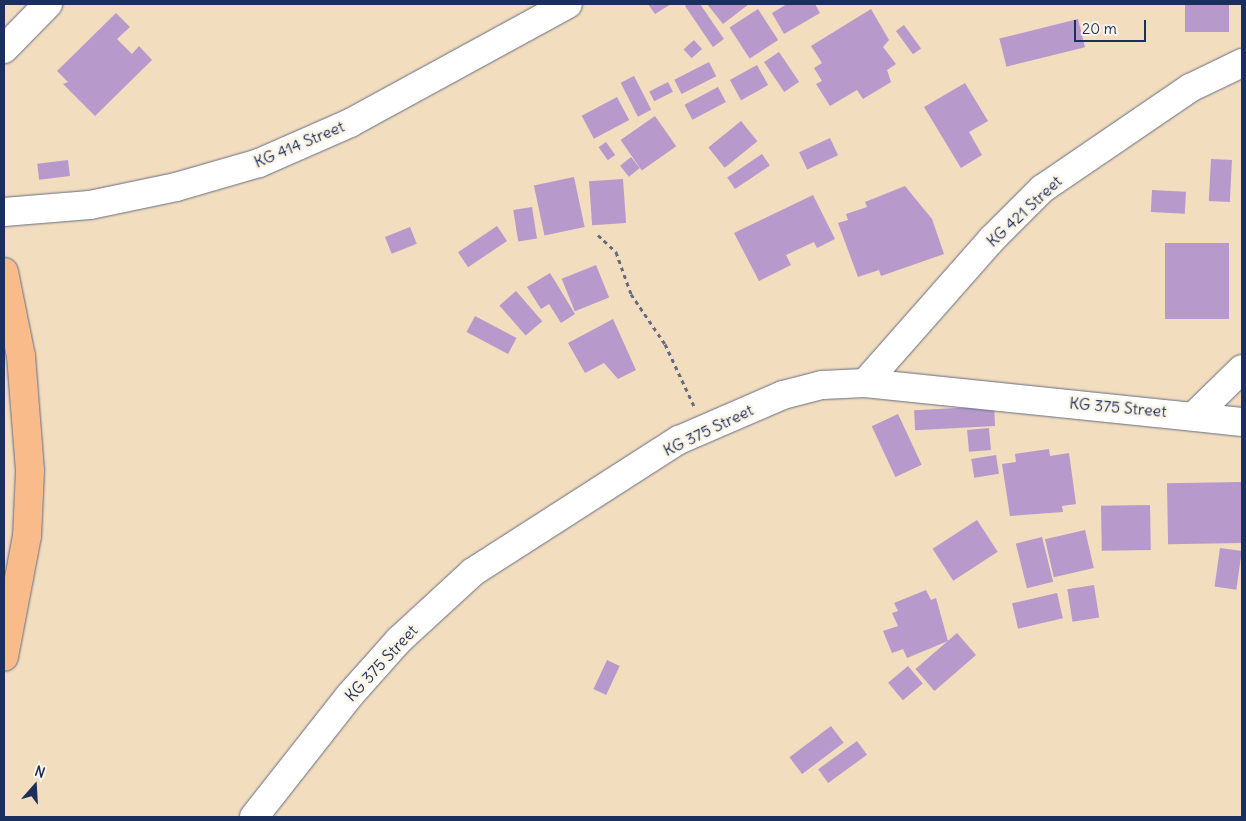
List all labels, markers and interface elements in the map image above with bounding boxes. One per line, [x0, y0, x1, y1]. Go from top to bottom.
scale bar [1076, 10, 1148, 42]
text: 20 m [1082, 19, 1117, 38]
street label: KG 414 Street [251, 116, 347, 172]
street label: KG 421 Street [982, 171, 1066, 251]
street label: KG 375 Street [1069, 393, 1167, 421]
street label: KG 375 Street [660, 400, 756, 460]
street label: KG 375 Street [341, 621, 421, 705]
north arrow [10, 761, 60, 811]
text: N [32, 762, 47, 782]

